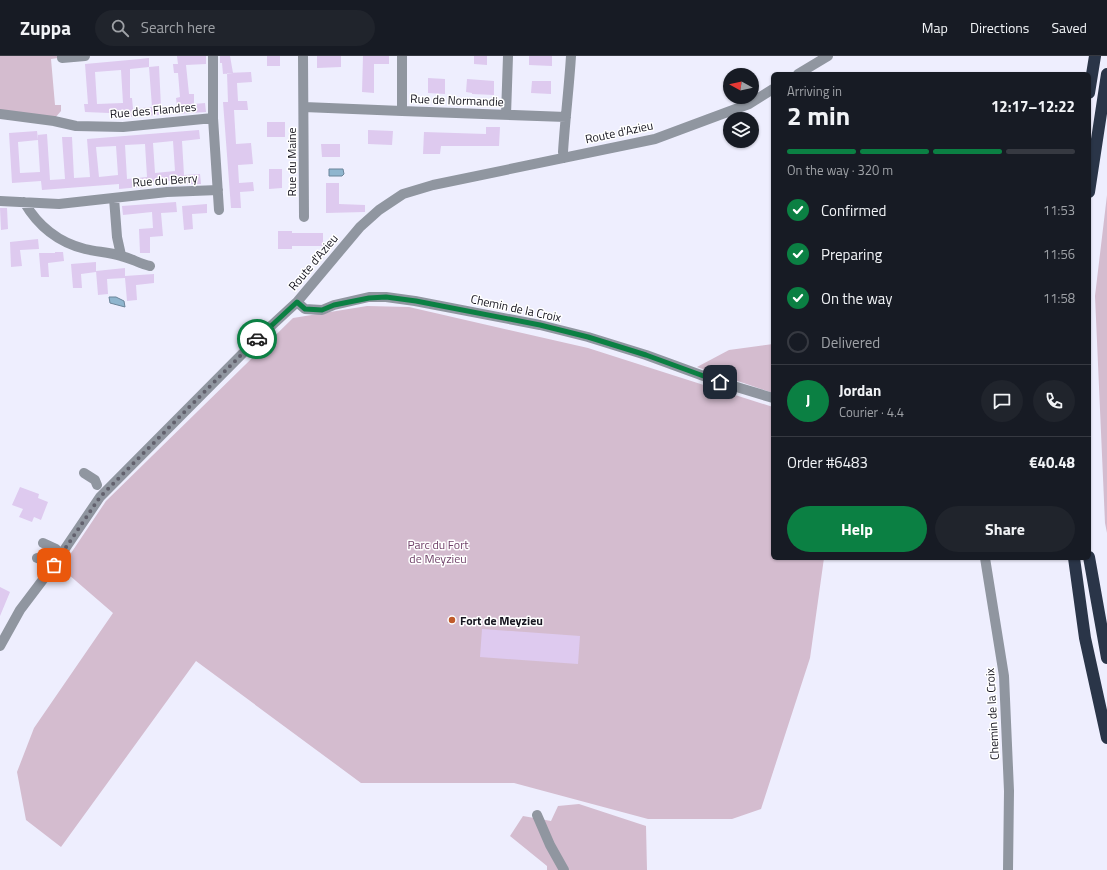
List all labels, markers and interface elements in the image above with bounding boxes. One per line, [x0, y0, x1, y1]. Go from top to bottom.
search box [95, 10, 375, 46]
text: Zuppa [20, 13, 71, 42]
text: Search here [141, 16, 215, 39]
icon: search [109, 17, 131, 39]
text: Map [922, 17, 948, 38]
text: Directions [970, 17, 1029, 38]
text: Saved [1051, 17, 1087, 38]
north arrow [723, 68, 759, 104]
map controls [723, 68, 759, 148]
text: Arriving in [787, 81, 842, 101]
street label: Rue de Normandie [410, 89, 504, 111]
text: 12:17–12:22 [991, 95, 1075, 118]
text: 2 min [787, 96, 850, 135]
street label: Rue des Flandres [109, 97, 197, 123]
button: layers [723, 112, 759, 148]
street label: Route d'Azieu [583, 116, 655, 148]
street label: Rue du Maine [282, 127, 301, 197]
text: On the way · 320 m [787, 160, 893, 180]
street label: Rue du Berry [132, 168, 198, 192]
icon: check [787, 199, 809, 221]
text: Confirmed [821, 199, 886, 222]
text: 11:53 [1043, 200, 1075, 220]
street label: Route d'Azieu [284, 230, 342, 294]
icon: check [787, 243, 809, 265]
text: Preparing [821, 243, 882, 266]
text: 11:56 [1043, 244, 1075, 264]
icon: check [787, 287, 809, 309]
text: On the way [821, 287, 893, 310]
text: 11:58 [1043, 288, 1075, 308]
street label: Chemin de la Croix [469, 289, 564, 327]
courier [237, 319, 277, 359]
icon: car [246, 328, 268, 350]
text: Delivered [821, 331, 880, 354]
pin [703, 365, 737, 399]
icon: home [709, 371, 731, 393]
text: Jordan [839, 379, 881, 402]
button: chat [981, 380, 1023, 422]
button: phone [1033, 380, 1075, 422]
text: J [806, 389, 810, 412]
text: Courier · 4.4 [839, 402, 904, 422]
text: Order #6483 [787, 451, 868, 474]
text: €40.48 [1029, 451, 1075, 474]
button: Help [787, 506, 927, 552]
button: Share [935, 506, 1075, 552]
park label: Parc du Fort de Meyzieu [407, 535, 469, 568]
pin [37, 548, 71, 582]
icon: bag [43, 554, 65, 576]
place label: Fort de Meyzieu [460, 611, 543, 630]
marker: Fort de Meyzieu [447, 615, 457, 625]
street label: Chemin de la Croix [980, 667, 1004, 761]

